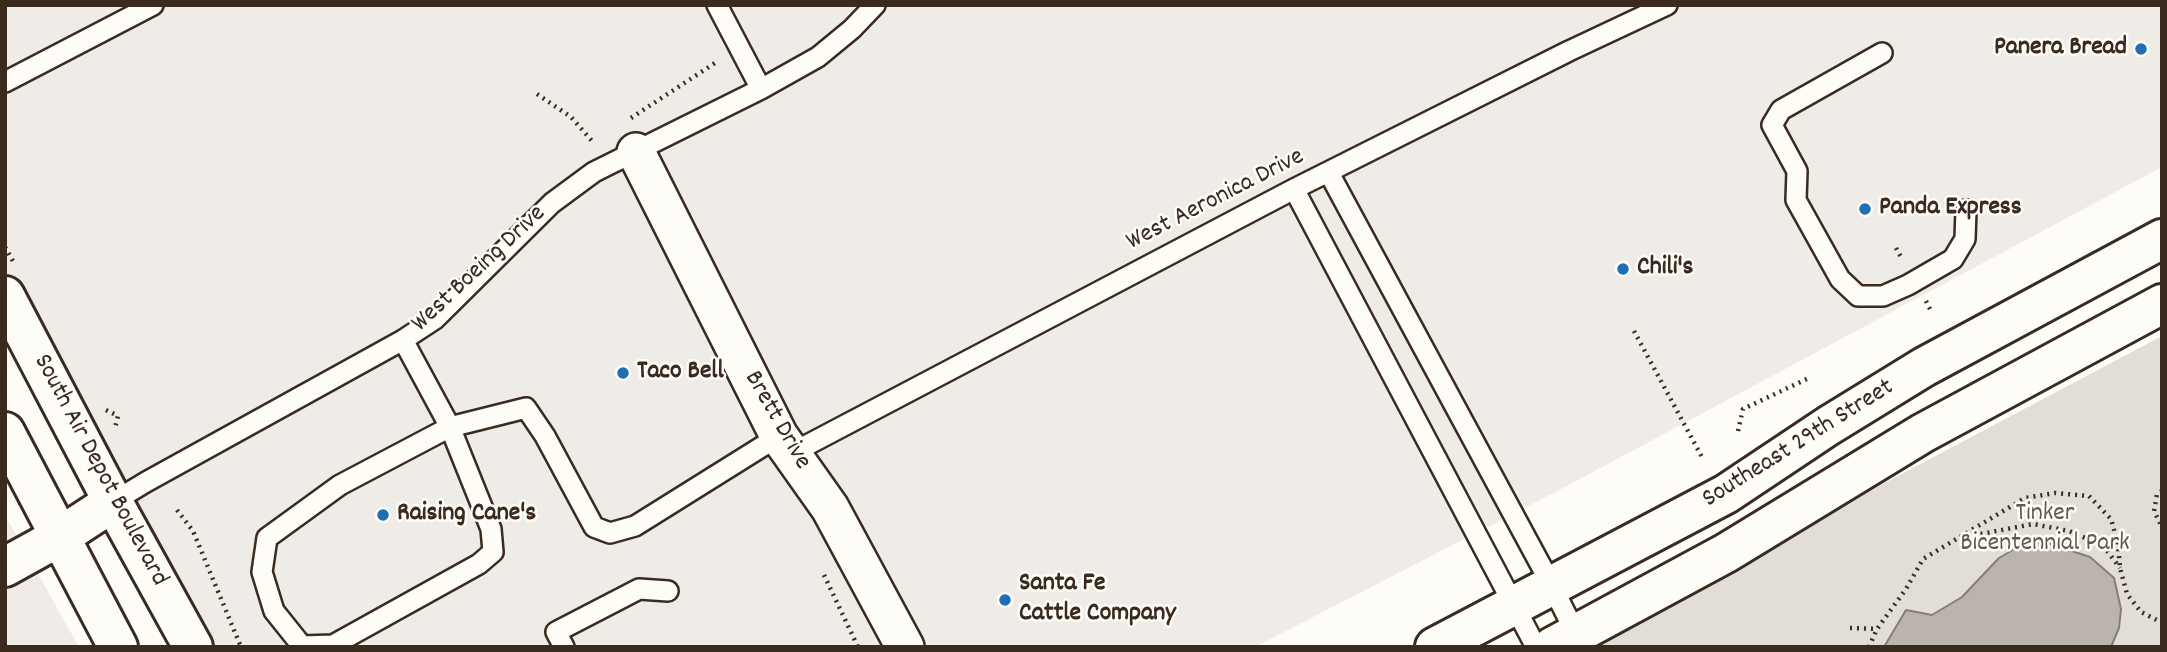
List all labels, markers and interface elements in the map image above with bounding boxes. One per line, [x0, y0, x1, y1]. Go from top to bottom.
place label: Panera Bread [1994, 33, 2127, 65]
marker: Panera Bread [2133, 41, 2149, 57]
street label: West Aeronica Drive [1122, 143, 1310, 259]
place label: Panda Express [1879, 193, 2022, 225]
street label: West Boeing Drive [406, 200, 554, 340]
marker: Panda Express [1857, 201, 1873, 217]
place label: Chili's [1637, 253, 1694, 285]
marker: Chili's [1615, 261, 1631, 277]
street label: South Air Depot Boulevard [25, 350, 173, 592]
place label: Taco Bell [637, 357, 724, 389]
marker: Taco Bell [615, 365, 631, 381]
street label: Brett Drive [735, 366, 817, 476]
street label: Southeast 29th Street [1698, 374, 1900, 516]
place label: Raising Cane's [397, 499, 536, 531]
park label: Tinker Bicentennial Park [1960, 499, 2130, 560]
marker: Raising Cane's [375, 507, 391, 523]
place label: Santa Fe Cattle Company [1019, 569, 1176, 630]
marker: Santa Fe Cattle Company [997, 592, 1013, 608]

